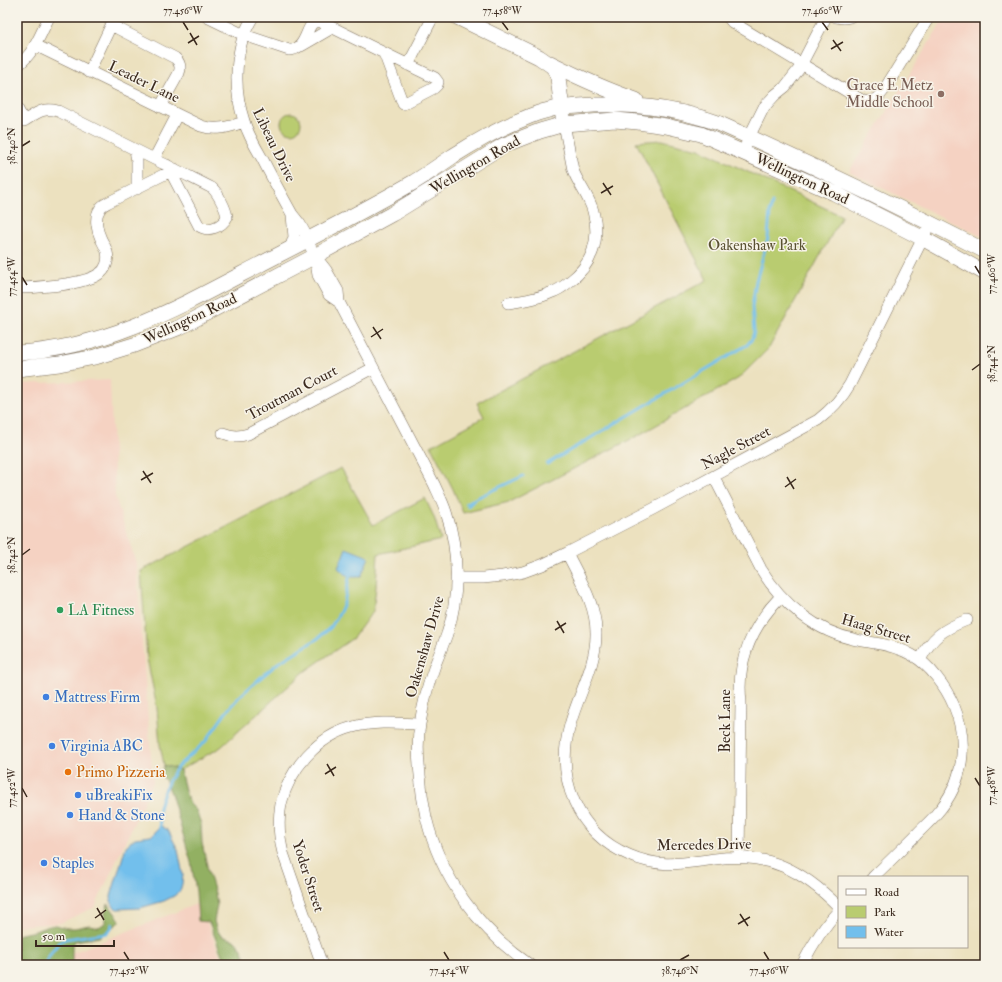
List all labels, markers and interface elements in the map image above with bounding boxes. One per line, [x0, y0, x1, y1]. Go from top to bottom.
text: 77.456°W [163, 5, 204, 17]
text: 77.458°W [482, 5, 522, 17]
text: 77.460°W [802, 5, 843, 17]
street label: Leader Lane [105, 57, 183, 107]
place label: Grace E Metz Middle School [846, 76, 933, 112]
marker: Grace E Metz Middle School [936, 89, 946, 99]
street label: Libeau Drive [248, 105, 300, 185]
text: 38.740°N [6, 127, 18, 165]
street label: Wellington Road [426, 131, 524, 199]
street label: Wellington Road [751, 149, 852, 209]
park label: Oakenshaw Park [708, 236, 806, 255]
text: 77.460°W [986, 253, 998, 294]
text: 77.454°W [6, 256, 18, 297]
street label: Wellington Road [139, 289, 240, 349]
text: 38.744°N [986, 345, 998, 383]
street label: Troutman Court [243, 361, 341, 425]
street label: Nagle Street [698, 422, 774, 474]
text: 38.742°N [6, 536, 18, 574]
street label: Oakenshaw Drive [401, 594, 449, 700]
place label: LA Fitness [68, 601, 134, 620]
marker: LA Fitness [55, 605, 65, 615]
street label: Haag Street [839, 610, 913, 648]
place label: Mattress Firm [54, 688, 140, 707]
street label: Beck Lane [716, 689, 735, 753]
marker: Mattress Firm [41, 692, 51, 702]
place label: Virginia ABC [60, 737, 143, 756]
marker: Virginia ABC [47, 741, 57, 751]
place label: Primo Pizzeria [76, 763, 166, 782]
text: 77.458°W [986, 766, 998, 806]
text: 77.452°W [6, 767, 18, 808]
marker: Primo Pizzeria [63, 767, 73, 777]
place label: uBreakiFix [86, 786, 153, 805]
marker: uBreakiFix [73, 790, 83, 800]
place label: Hand & Stone [78, 806, 165, 825]
marker: Hand & Stone [65, 810, 75, 820]
street label: Mercedes Drive [656, 835, 752, 855]
street label: Yoder Street [287, 838, 329, 915]
place label: Staples [52, 854, 94, 874]
marker: Staples [39, 858, 49, 868]
legend [838, 876, 968, 948]
text: Road [874, 885, 899, 900]
text: Park [874, 905, 896, 920]
scale bar [36, 922, 114, 948]
text: Water [873, 925, 904, 940]
text: 50 m [42, 929, 66, 944]
text: 77.452°W [109, 965, 150, 977]
text: 77.454°W [429, 965, 470, 977]
text: 38.746°N [661, 965, 699, 977]
text: 77.456°W [749, 965, 790, 977]

